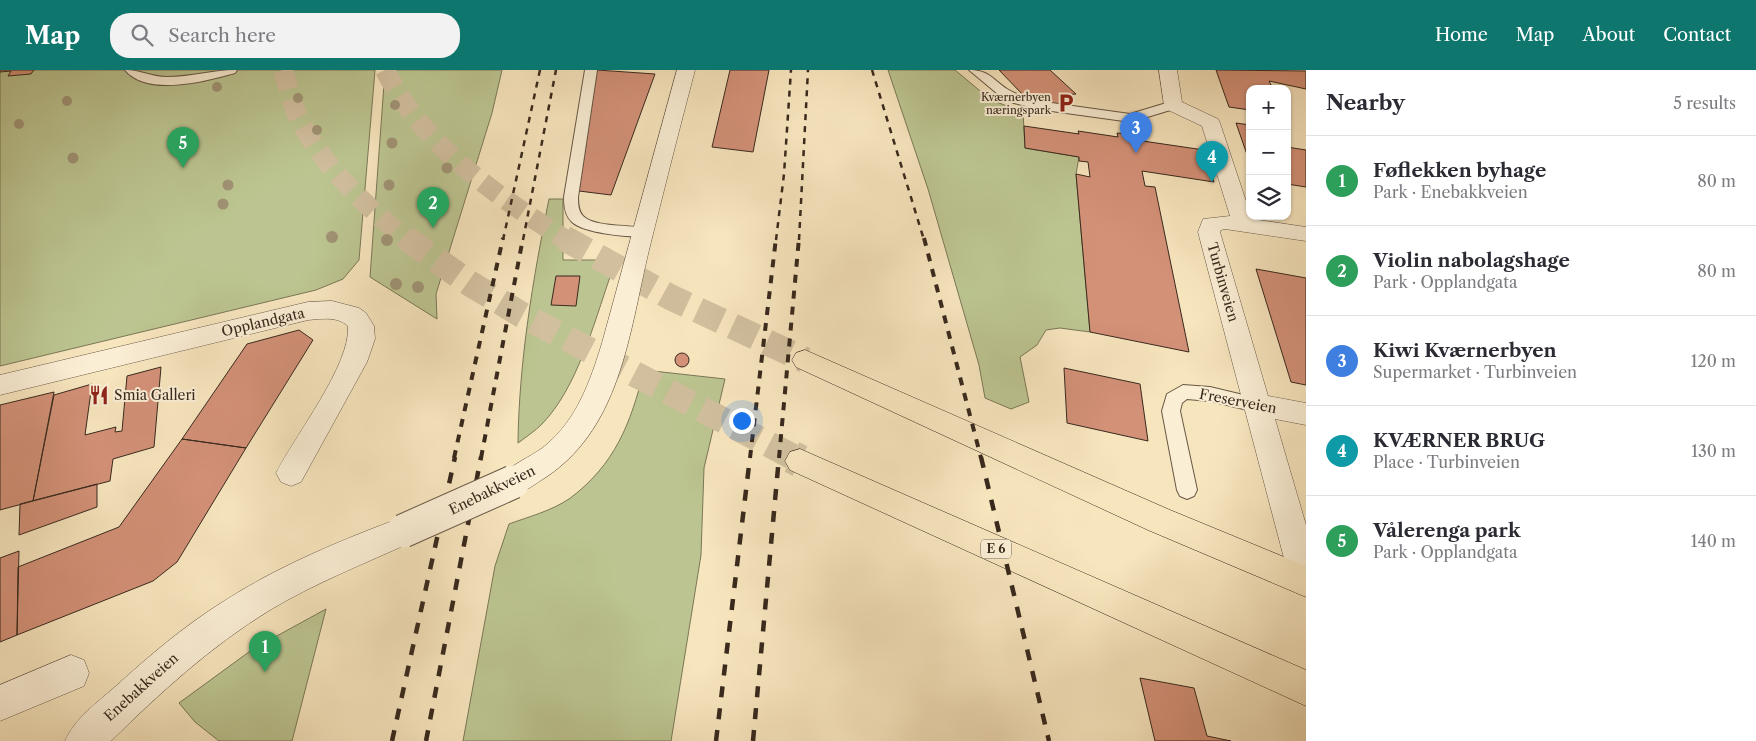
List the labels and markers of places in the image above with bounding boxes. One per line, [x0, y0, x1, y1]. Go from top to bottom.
place label: Kværnerbyen næringspark [981, 90, 1052, 117]
parking icon: Kværnerbyen næringspark [1055, 92, 1077, 114]
pin: 3 [1120, 112, 1152, 153]
pin: 5 [167, 127, 199, 168]
pin: 4 [1196, 141, 1228, 182]
pin: 2 [417, 187, 449, 228]
restaurant icon: Smia Galleri [88, 384, 110, 406]
place label: Smia Galleri [114, 386, 196, 404]
pin: 1 [249, 631, 281, 672]

